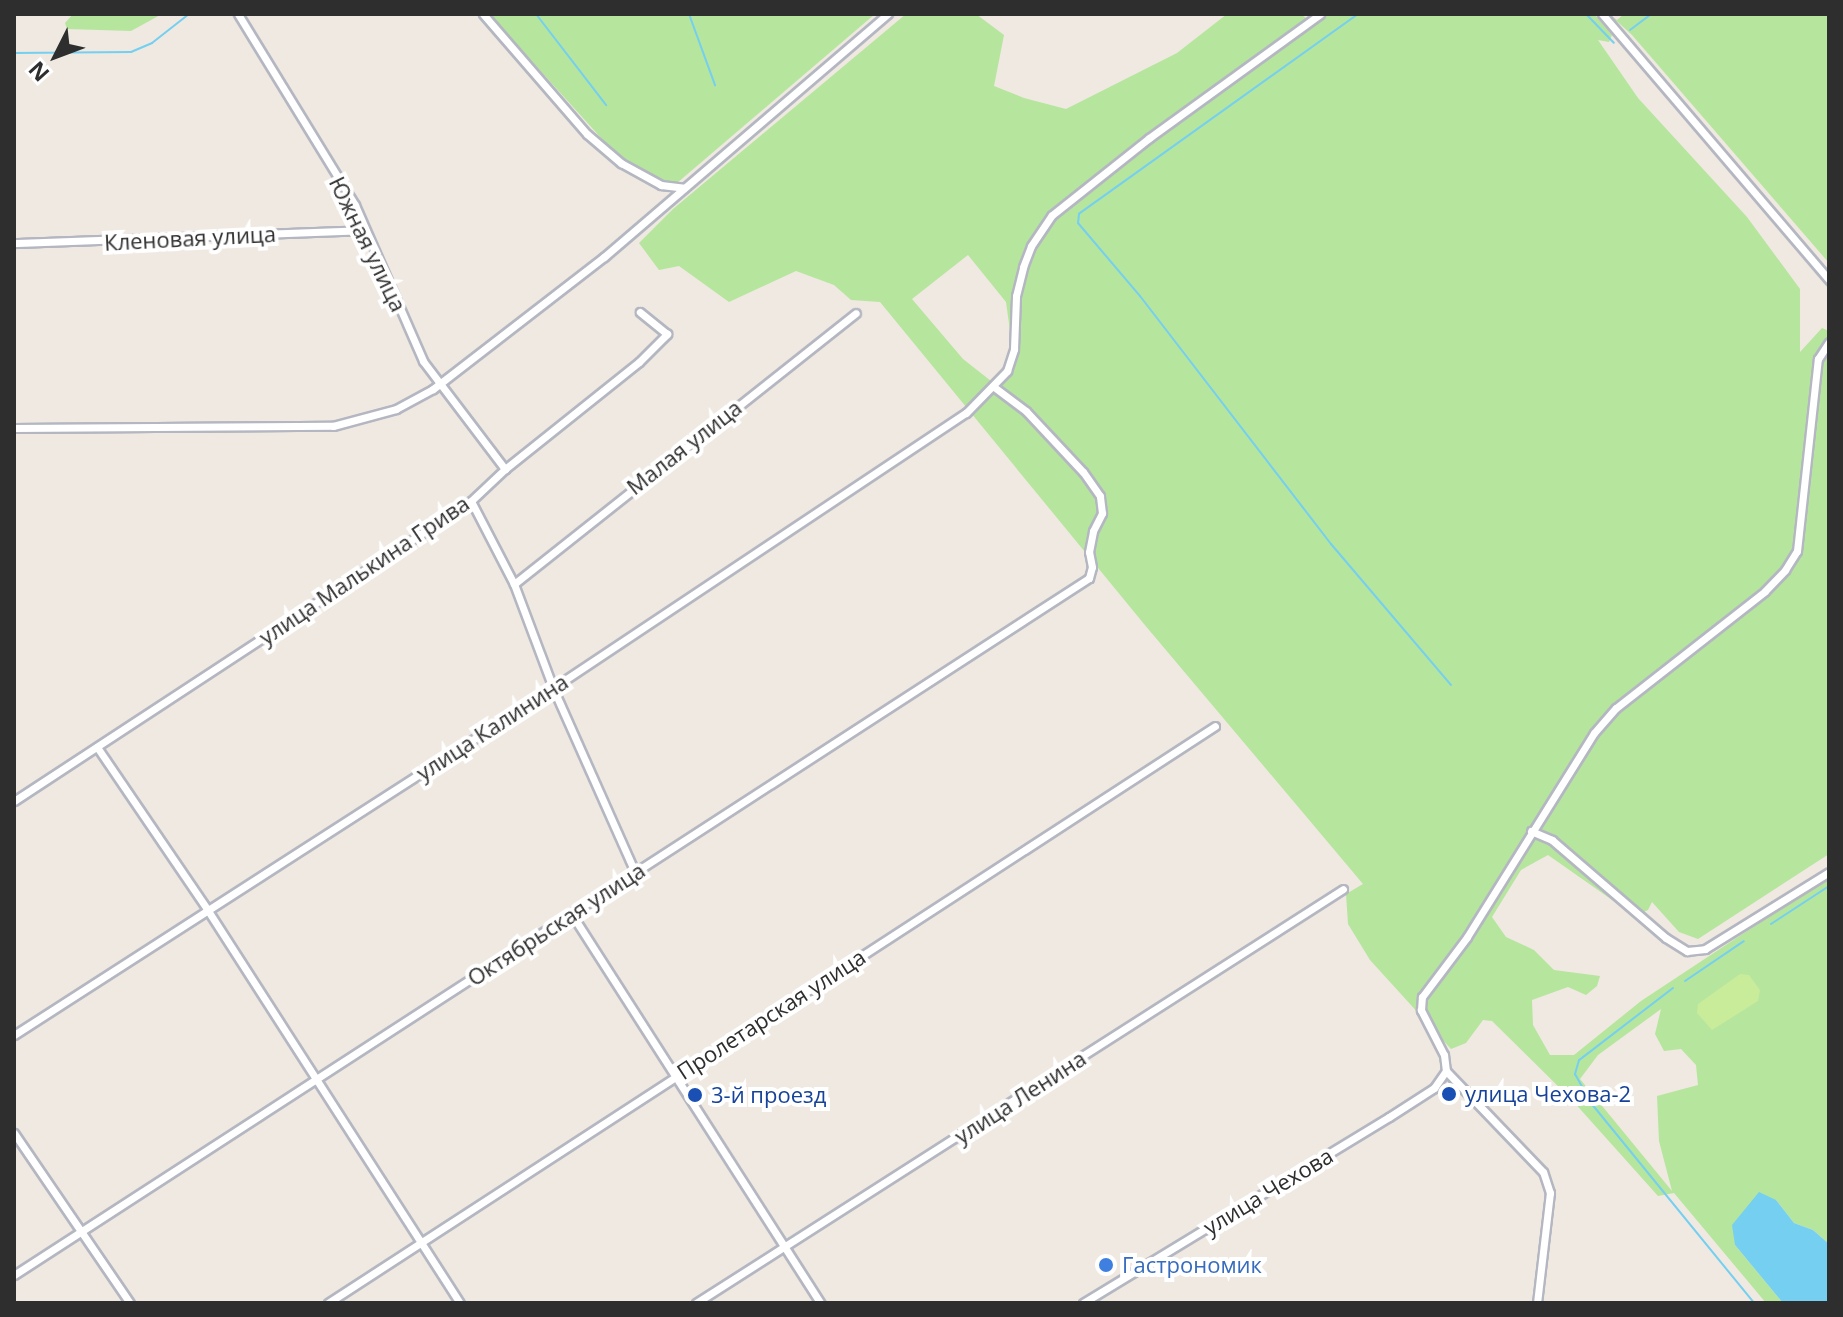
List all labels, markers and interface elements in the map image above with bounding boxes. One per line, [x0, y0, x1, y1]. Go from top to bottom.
north arrow [16, 16, 96, 96]
text: N [21, 55, 55, 89]
street label: Южная улица [324, 172, 412, 316]
street label: Кленовая улица [103, 220, 277, 256]
street label: Малая улица [621, 394, 747, 500]
street label: улица Малькина Грива [254, 490, 474, 650]
street label: улица Калинина [411, 668, 573, 786]
street label: Октябрьская улица [462, 857, 650, 991]
street label: Пролетарская улица [672, 943, 870, 1085]
street label: улица Ленина [949, 1045, 1091, 1149]
place label: улица Чехова-2 [1465, 1081, 1631, 1107]
place label: 3-й проезд [711, 1082, 826, 1108]
marker: улица Чехова-2 [1440, 1085, 1458, 1103]
marker: 3-й проезд [686, 1086, 704, 1104]
street label: улица Чехова [1198, 1142, 1338, 1240]
place label: Гастрономик [1122, 1252, 1262, 1278]
marker: Гастрономик [1097, 1256, 1115, 1274]

